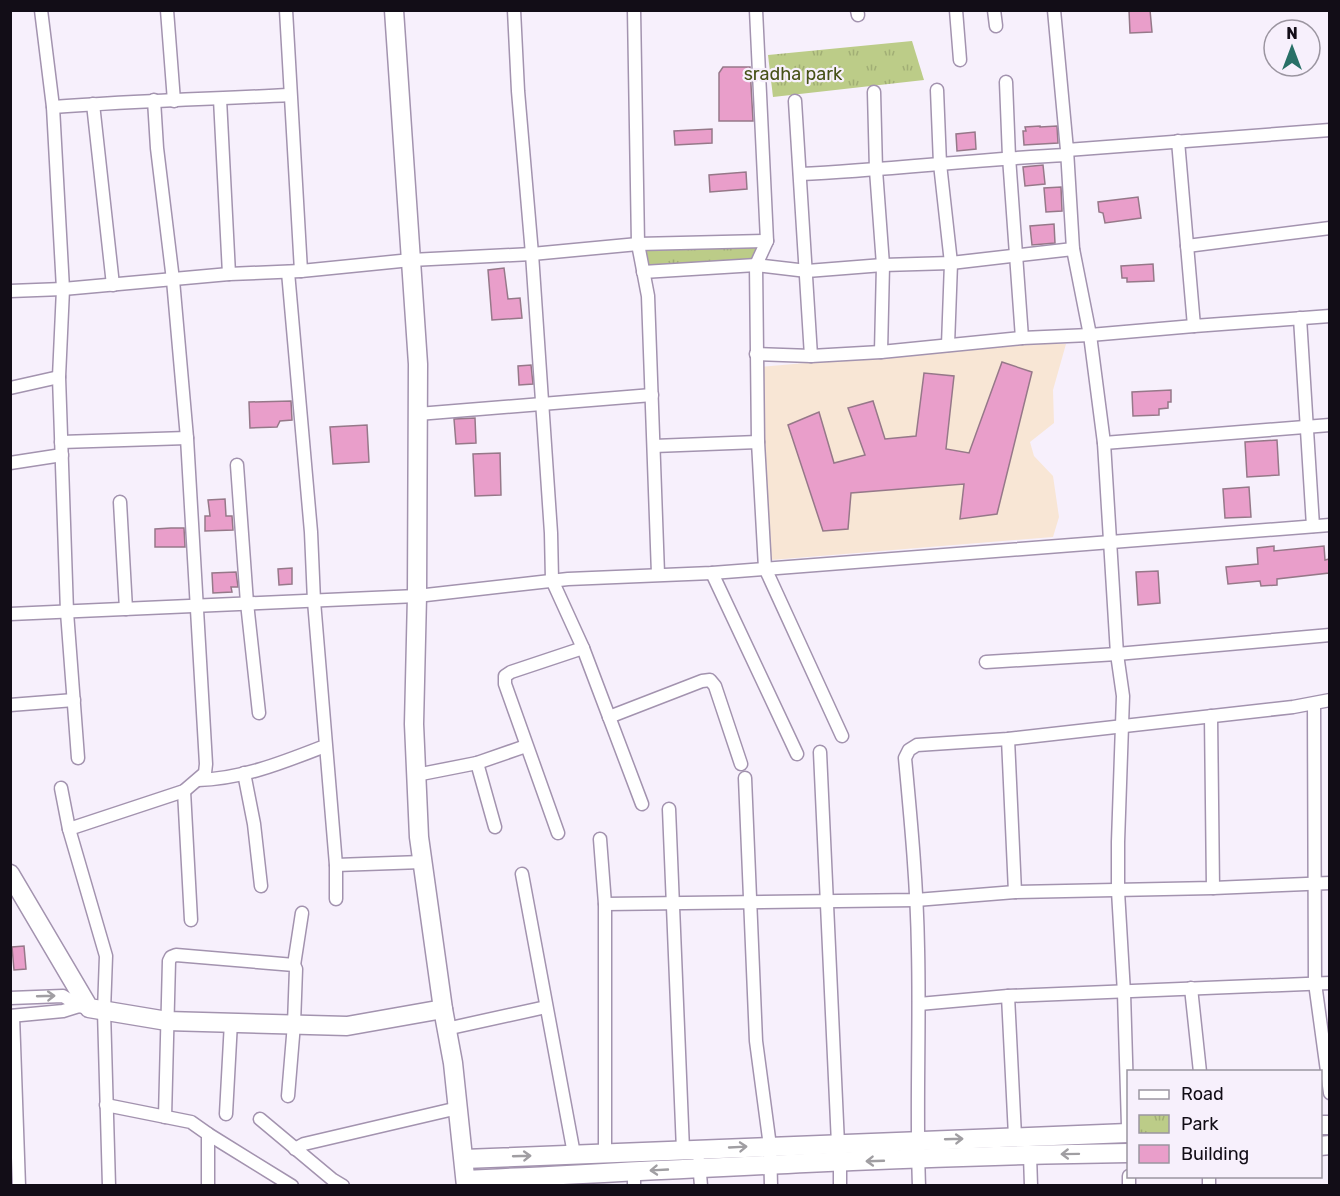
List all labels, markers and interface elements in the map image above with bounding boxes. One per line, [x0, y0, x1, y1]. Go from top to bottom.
north arrow [1262, 18, 1322, 78]
text: N [1286, 24, 1298, 43]
park label: sradha park [744, 63, 843, 85]
one-way arrow [36, 991, 56, 1002]
legend [1127, 1070, 1322, 1178]
text: Road [1181, 1083, 1224, 1105]
text: Park [1181, 1113, 1219, 1135]
one-way arrow [944, 1133, 964, 1144]
one-way arrow [728, 1142, 748, 1153]
text: Building [1181, 1143, 1249, 1165]
one-way arrow [1061, 1148, 1081, 1160]
one-way arrow [512, 1151, 532, 1162]
one-way arrow [866, 1156, 886, 1167]
one-way arrow [650, 1165, 670, 1176]

